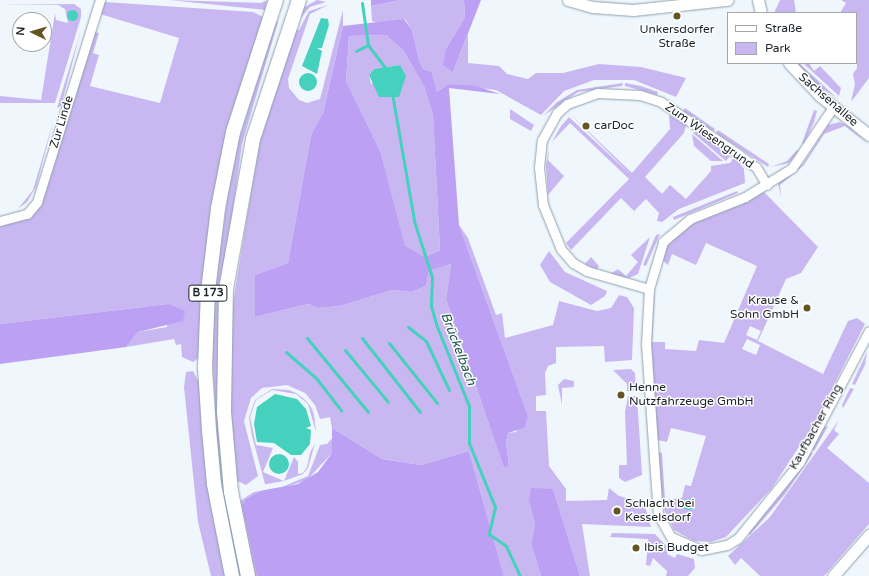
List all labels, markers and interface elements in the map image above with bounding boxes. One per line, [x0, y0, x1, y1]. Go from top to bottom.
marker: Unkersdorfer Straße [672, 11, 682, 21]
north arrow [12, 12, 52, 52]
legend [727, 12, 857, 64]
text: Straße [765, 21, 802, 35]
place label: Unkersdorfer Straße [640, 23, 714, 51]
text: N [14, 26, 27, 36]
text: Park [765, 41, 791, 55]
street label: Sachsenallee [795, 70, 861, 130]
street label: Zur Linde [47, 94, 77, 150]
street label: Zum Wiesengrund [662, 100, 756, 172]
place label: carDoc [594, 119, 634, 133]
marker: carDoc [581, 121, 591, 131]
road number: B 173 [188, 284, 228, 302]
place label: Krause & Sohn GmbH [730, 294, 799, 322]
marker: Krause & Sohn GmbH [802, 303, 812, 313]
water label: Brückelbach [437, 310, 479, 388]
place label: Henne Nutzfahrzeuge GmbH [629, 381, 754, 409]
street label: Kaufbacher Ring [787, 382, 845, 472]
marker: Henne Nutzfahrzeuge GmbH [616, 390, 626, 400]
place label: Schlacht bei Kesselsdorf [625, 497, 694, 525]
marker: Schlacht bei Kesselsdorf [612, 506, 622, 516]
place label: Ibis Budget [644, 541, 709, 555]
marker: Ibis Budget [631, 543, 641, 553]

